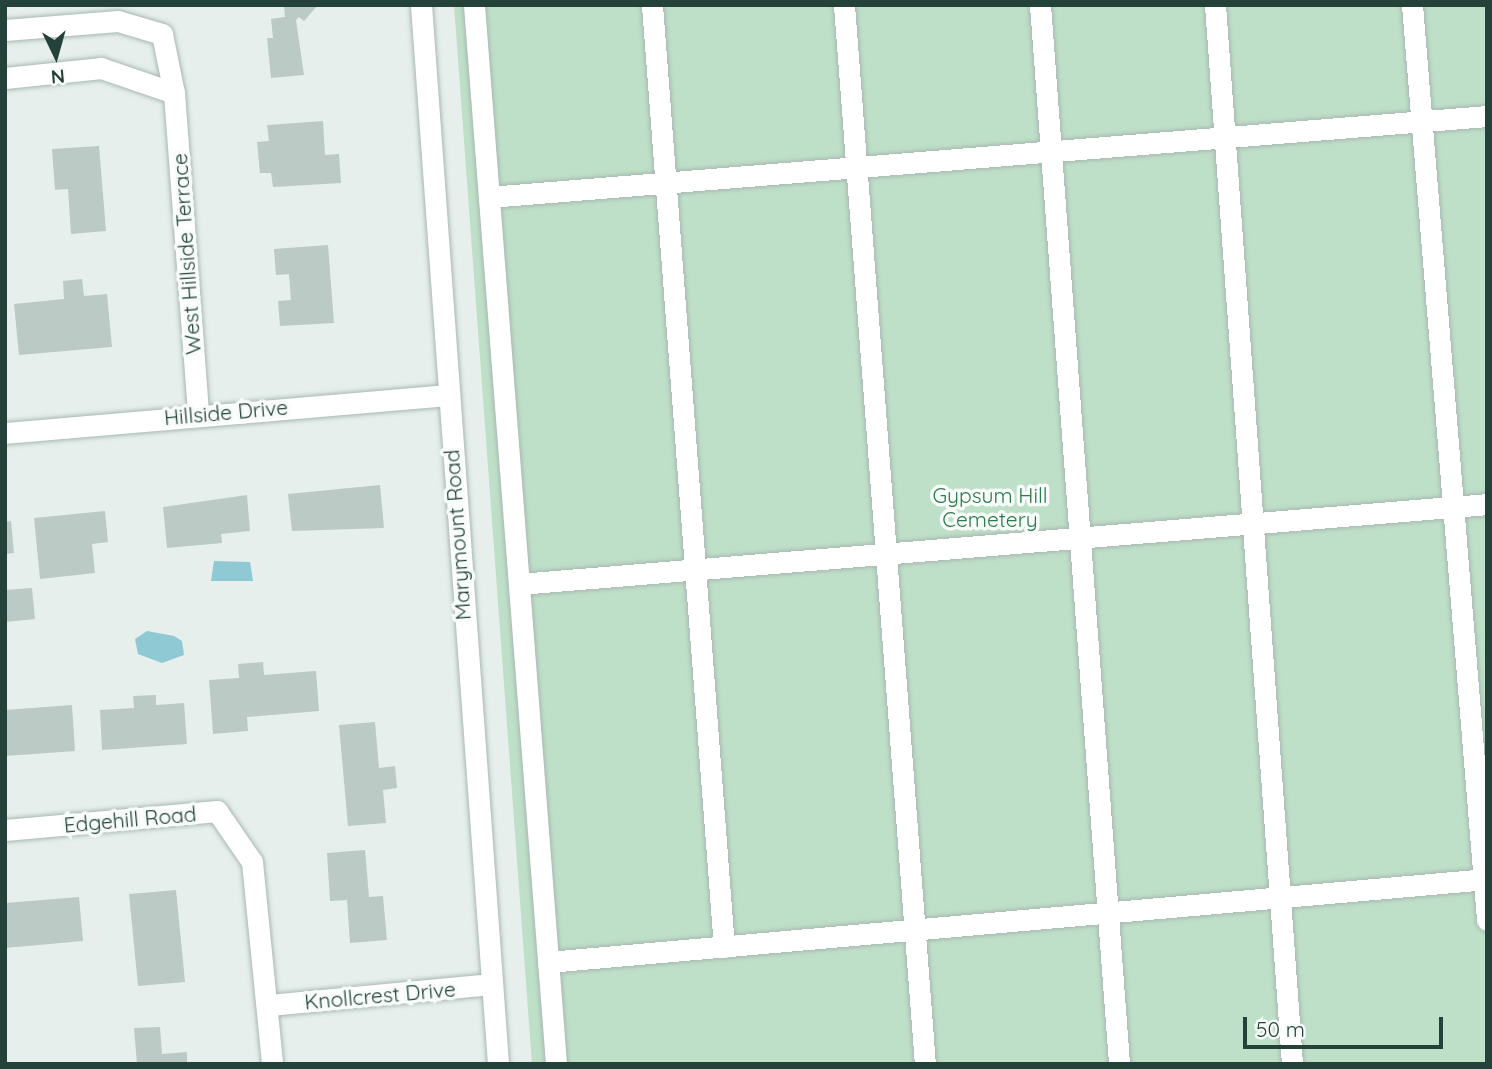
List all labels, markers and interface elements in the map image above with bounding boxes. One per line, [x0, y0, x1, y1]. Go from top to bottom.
north arrow [21, 21, 91, 91]
text: N [50, 64, 66, 89]
street label: West Hillside Terrace [166, 152, 206, 356]
street label: Hillside Drive [163, 394, 289, 430]
street label: Marymount Road [438, 449, 476, 621]
park label: Gypsum Hill Cemetery [932, 482, 1048, 532]
street label: Edgehill Road [63, 801, 197, 837]
street label: Knollcrest Drive [303, 976, 457, 1014]
scale bar [1247, 1002, 1446, 1046]
text: 50 m [1256, 1016, 1305, 1042]

